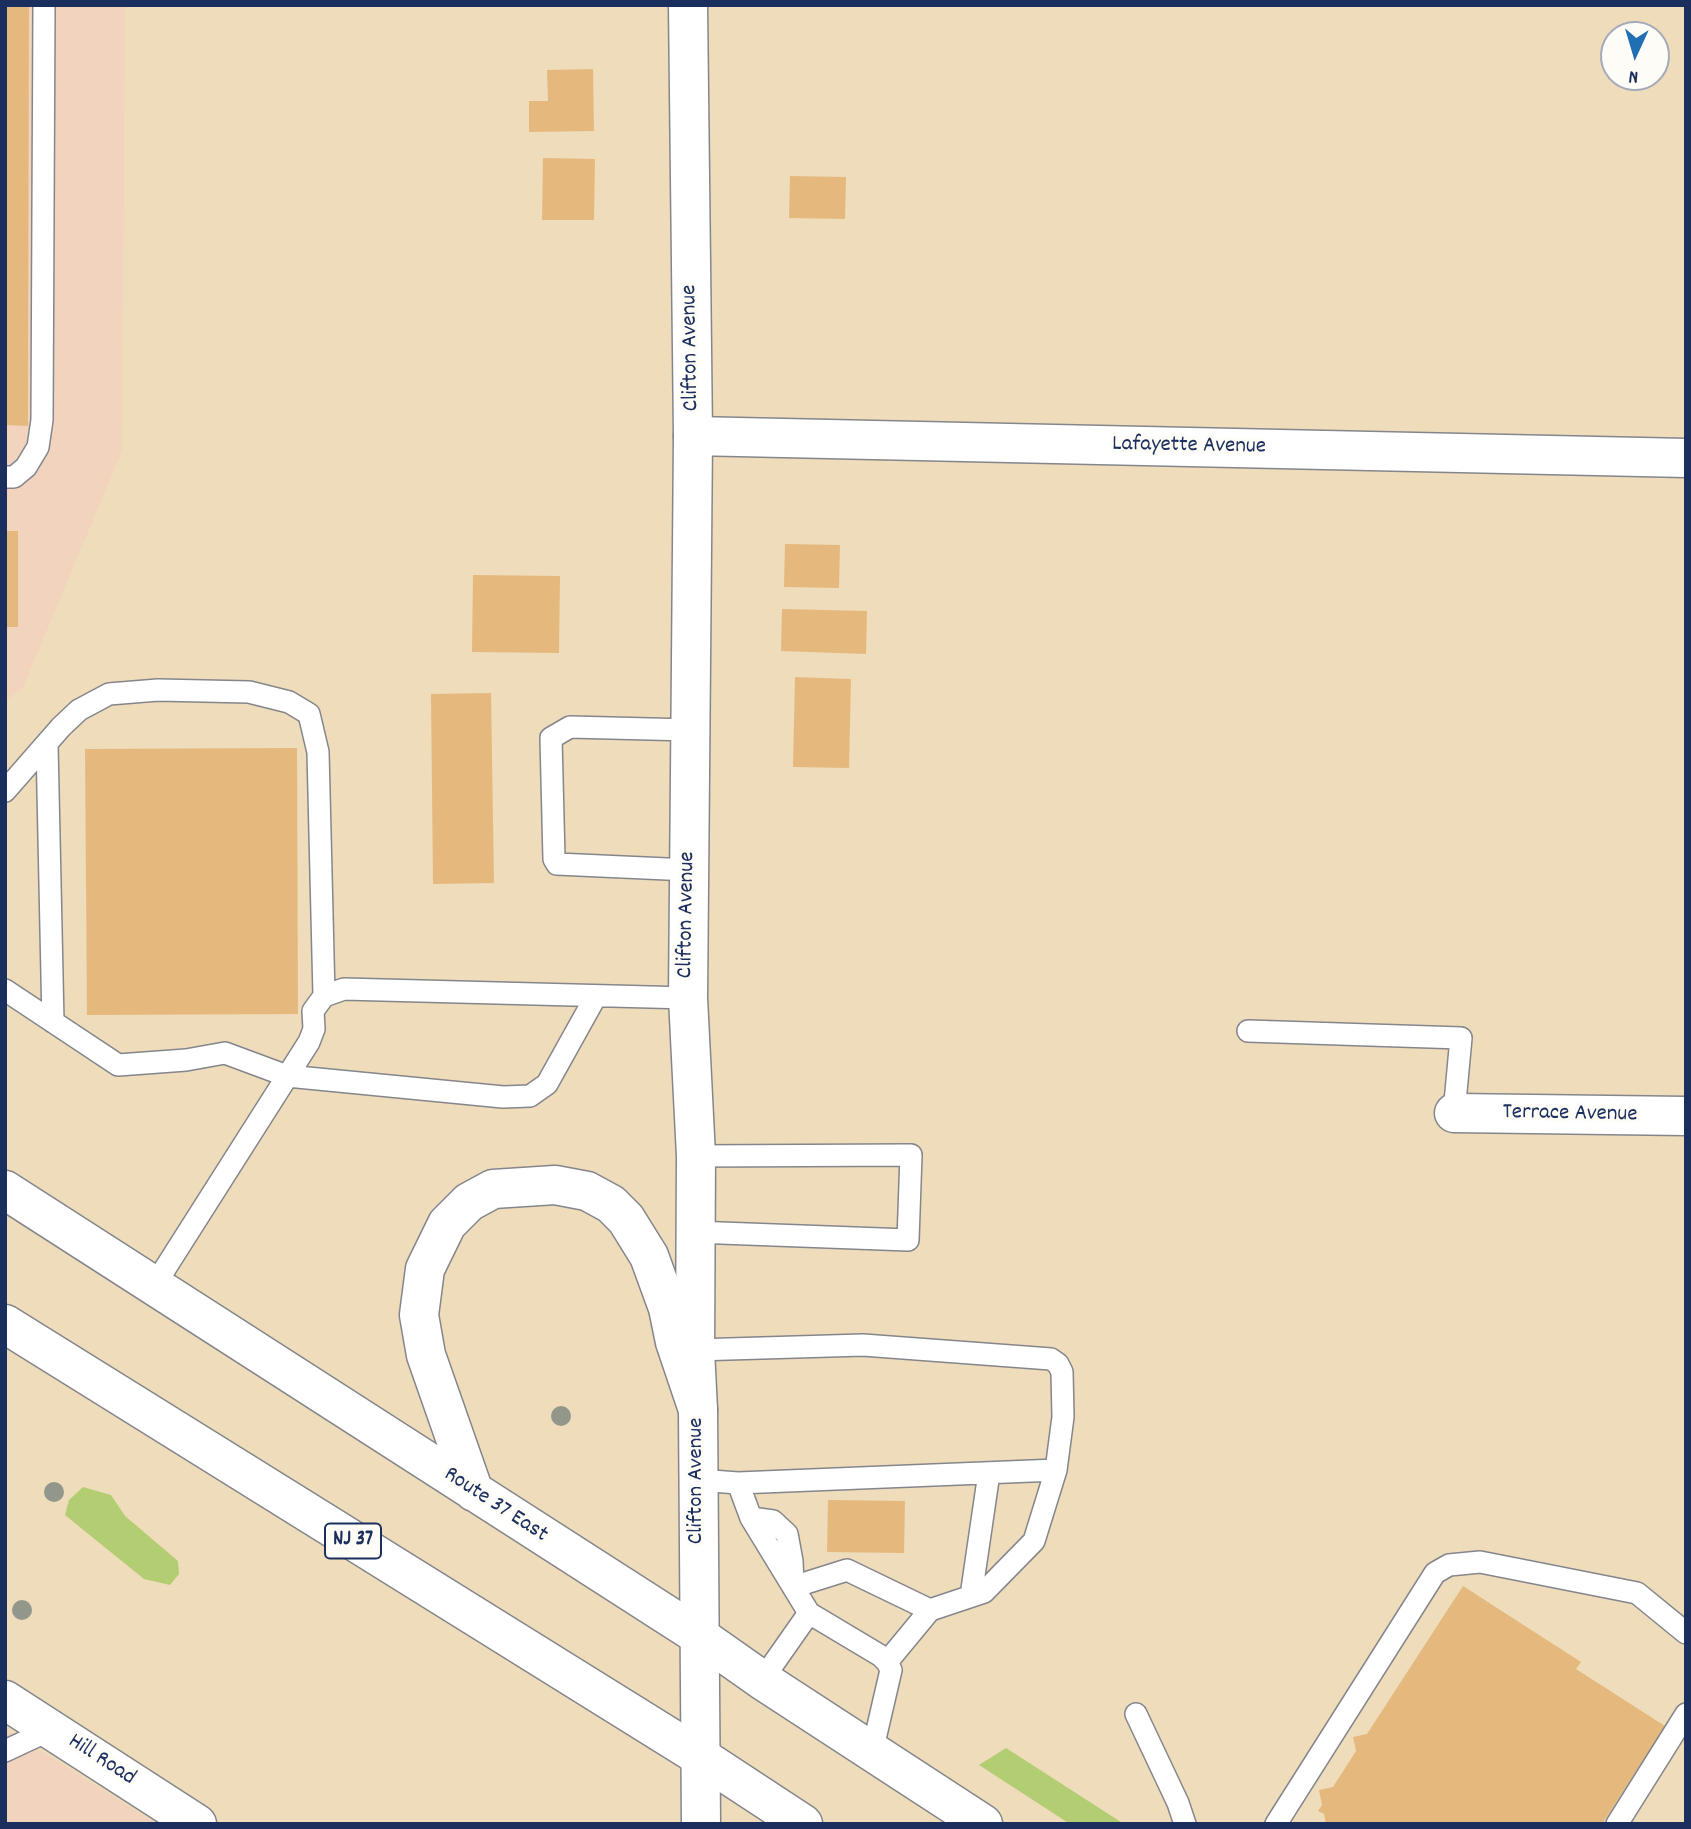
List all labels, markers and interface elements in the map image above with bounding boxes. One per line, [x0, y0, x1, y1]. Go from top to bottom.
north arrow [1600, 21, 1670, 91]
text: N [1628, 62, 1639, 89]
street label: Clifton Avenue [677, 284, 707, 412]
street label: Lafayette Avenue [1112, 432, 1266, 462]
street label: Clifton Avenue [673, 851, 703, 979]
street label: Terrace Avenue [1502, 1100, 1638, 1130]
street label: Clifton Avenue [684, 1418, 712, 1544]
street label: Route 37 East [438, 1462, 552, 1550]
road number: NJ 37 [325, 1524, 381, 1558]
street label: Hill Road [62, 1729, 140, 1793]

